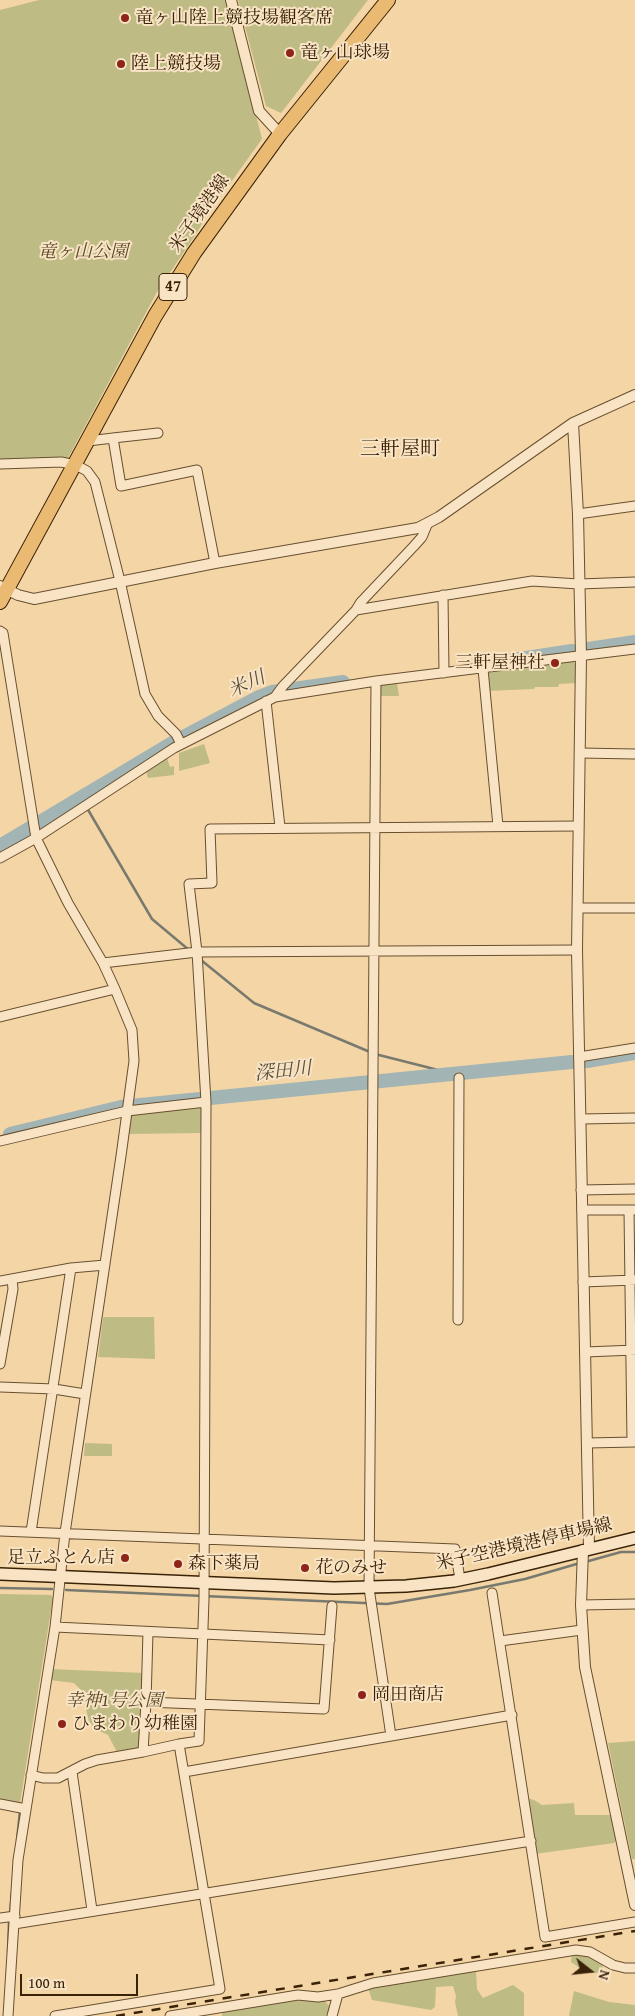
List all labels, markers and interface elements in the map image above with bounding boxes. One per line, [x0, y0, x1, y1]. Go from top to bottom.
place label: 竜ヶ山陸上競技場観客席 [135, 7, 333, 29]
marker: 竜ヶ山陸上競技場観客席 [119, 12, 131, 24]
place label: 竜ヶ山球場 [300, 42, 390, 64]
marker: 竜ヶ山球場 [284, 47, 296, 59]
place label: 陸上競技場 [131, 53, 221, 75]
marker: 陸上競技場 [115, 58, 127, 70]
street label: 米子境港線 [165, 171, 235, 257]
park label: 竜ヶ山公園 [38, 241, 128, 263]
road number: 47 [159, 274, 187, 300]
district label: 三軒屋町 [360, 438, 440, 462]
place label: 三軒屋神社 [455, 652, 545, 674]
marker: 三軒屋神社 [549, 657, 561, 669]
water label: 米川 [225, 667, 269, 703]
water label: 深田川 [253, 1058, 313, 1086]
street label: 米子空港境港停車場線 [434, 1514, 614, 1576]
place label: 足立ふとん店 [7, 1547, 115, 1569]
marker: 足立ふとん店 [119, 1552, 131, 1564]
place label: 森下薬局 [188, 1553, 260, 1575]
place label: 花のみせ [315, 1557, 387, 1579]
marker: 森下薬局 [172, 1558, 184, 1570]
marker: 花のみせ [299, 1562, 311, 1574]
place label: 岡田商店 [372, 1684, 444, 1706]
marker: 岡田商店 [356, 1689, 368, 1701]
park label: 幸神1号公園 [65, 1690, 163, 1712]
place label: ひまわり幼稚園 [72, 1713, 198, 1735]
marker: ひまわり幼稚園 [56, 1718, 68, 1730]
north arrow [565, 1946, 615, 1996]
scale bar [22, 1964, 140, 1996]
text: N [594, 1968, 615, 1982]
text: 100 m [28, 1972, 65, 1993]

